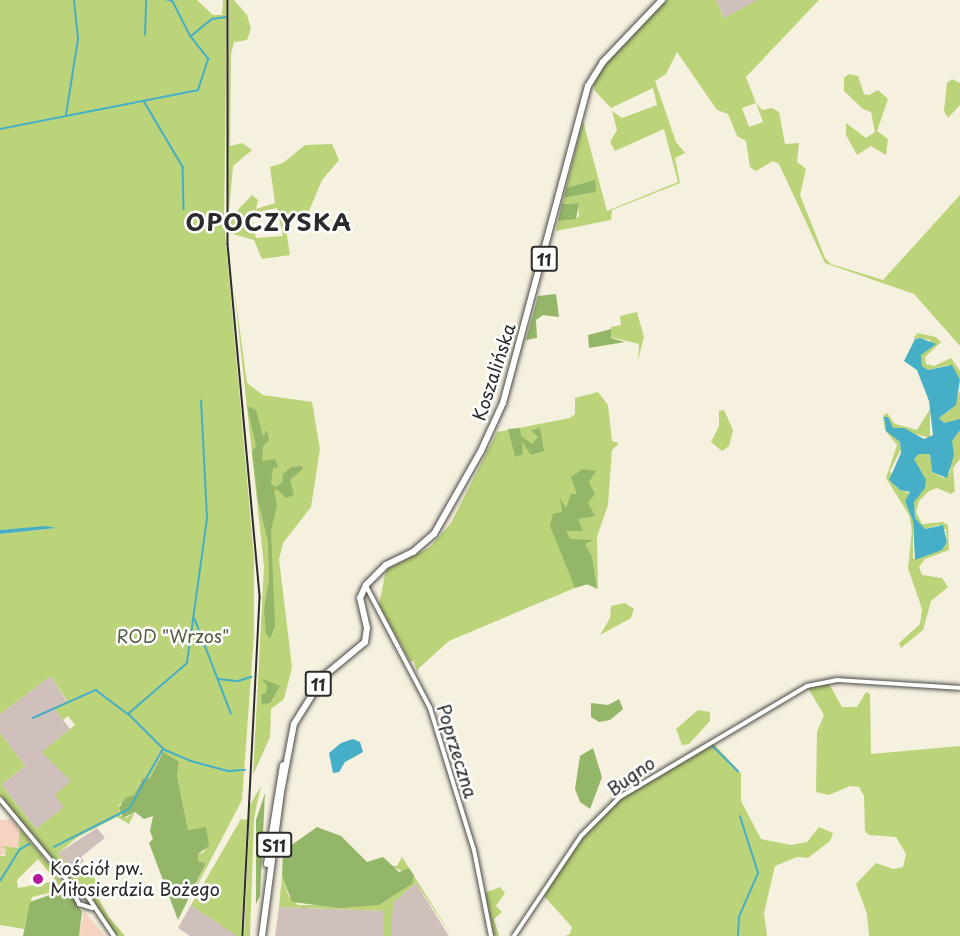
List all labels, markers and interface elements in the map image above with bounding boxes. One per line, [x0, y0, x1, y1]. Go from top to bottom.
district label: OPOCZYSKA [187, 208, 351, 236]
road number: 11 [530, 246, 558, 272]
street label: Koszalińska [468, 320, 520, 424]
park label: ROD "Wrzos" [115, 625, 231, 647]
road number: 11 [304, 671, 332, 697]
street label: Poprzeczna [432, 701, 482, 801]
street label: Bugno [603, 752, 659, 800]
road number: S11 [256, 832, 292, 858]
place label: Kościół pw. Miłosierdzia Bożego [50, 858, 220, 900]
marker: Kościół pw. Miłosierdzia Bożego [31, 872, 45, 886]

